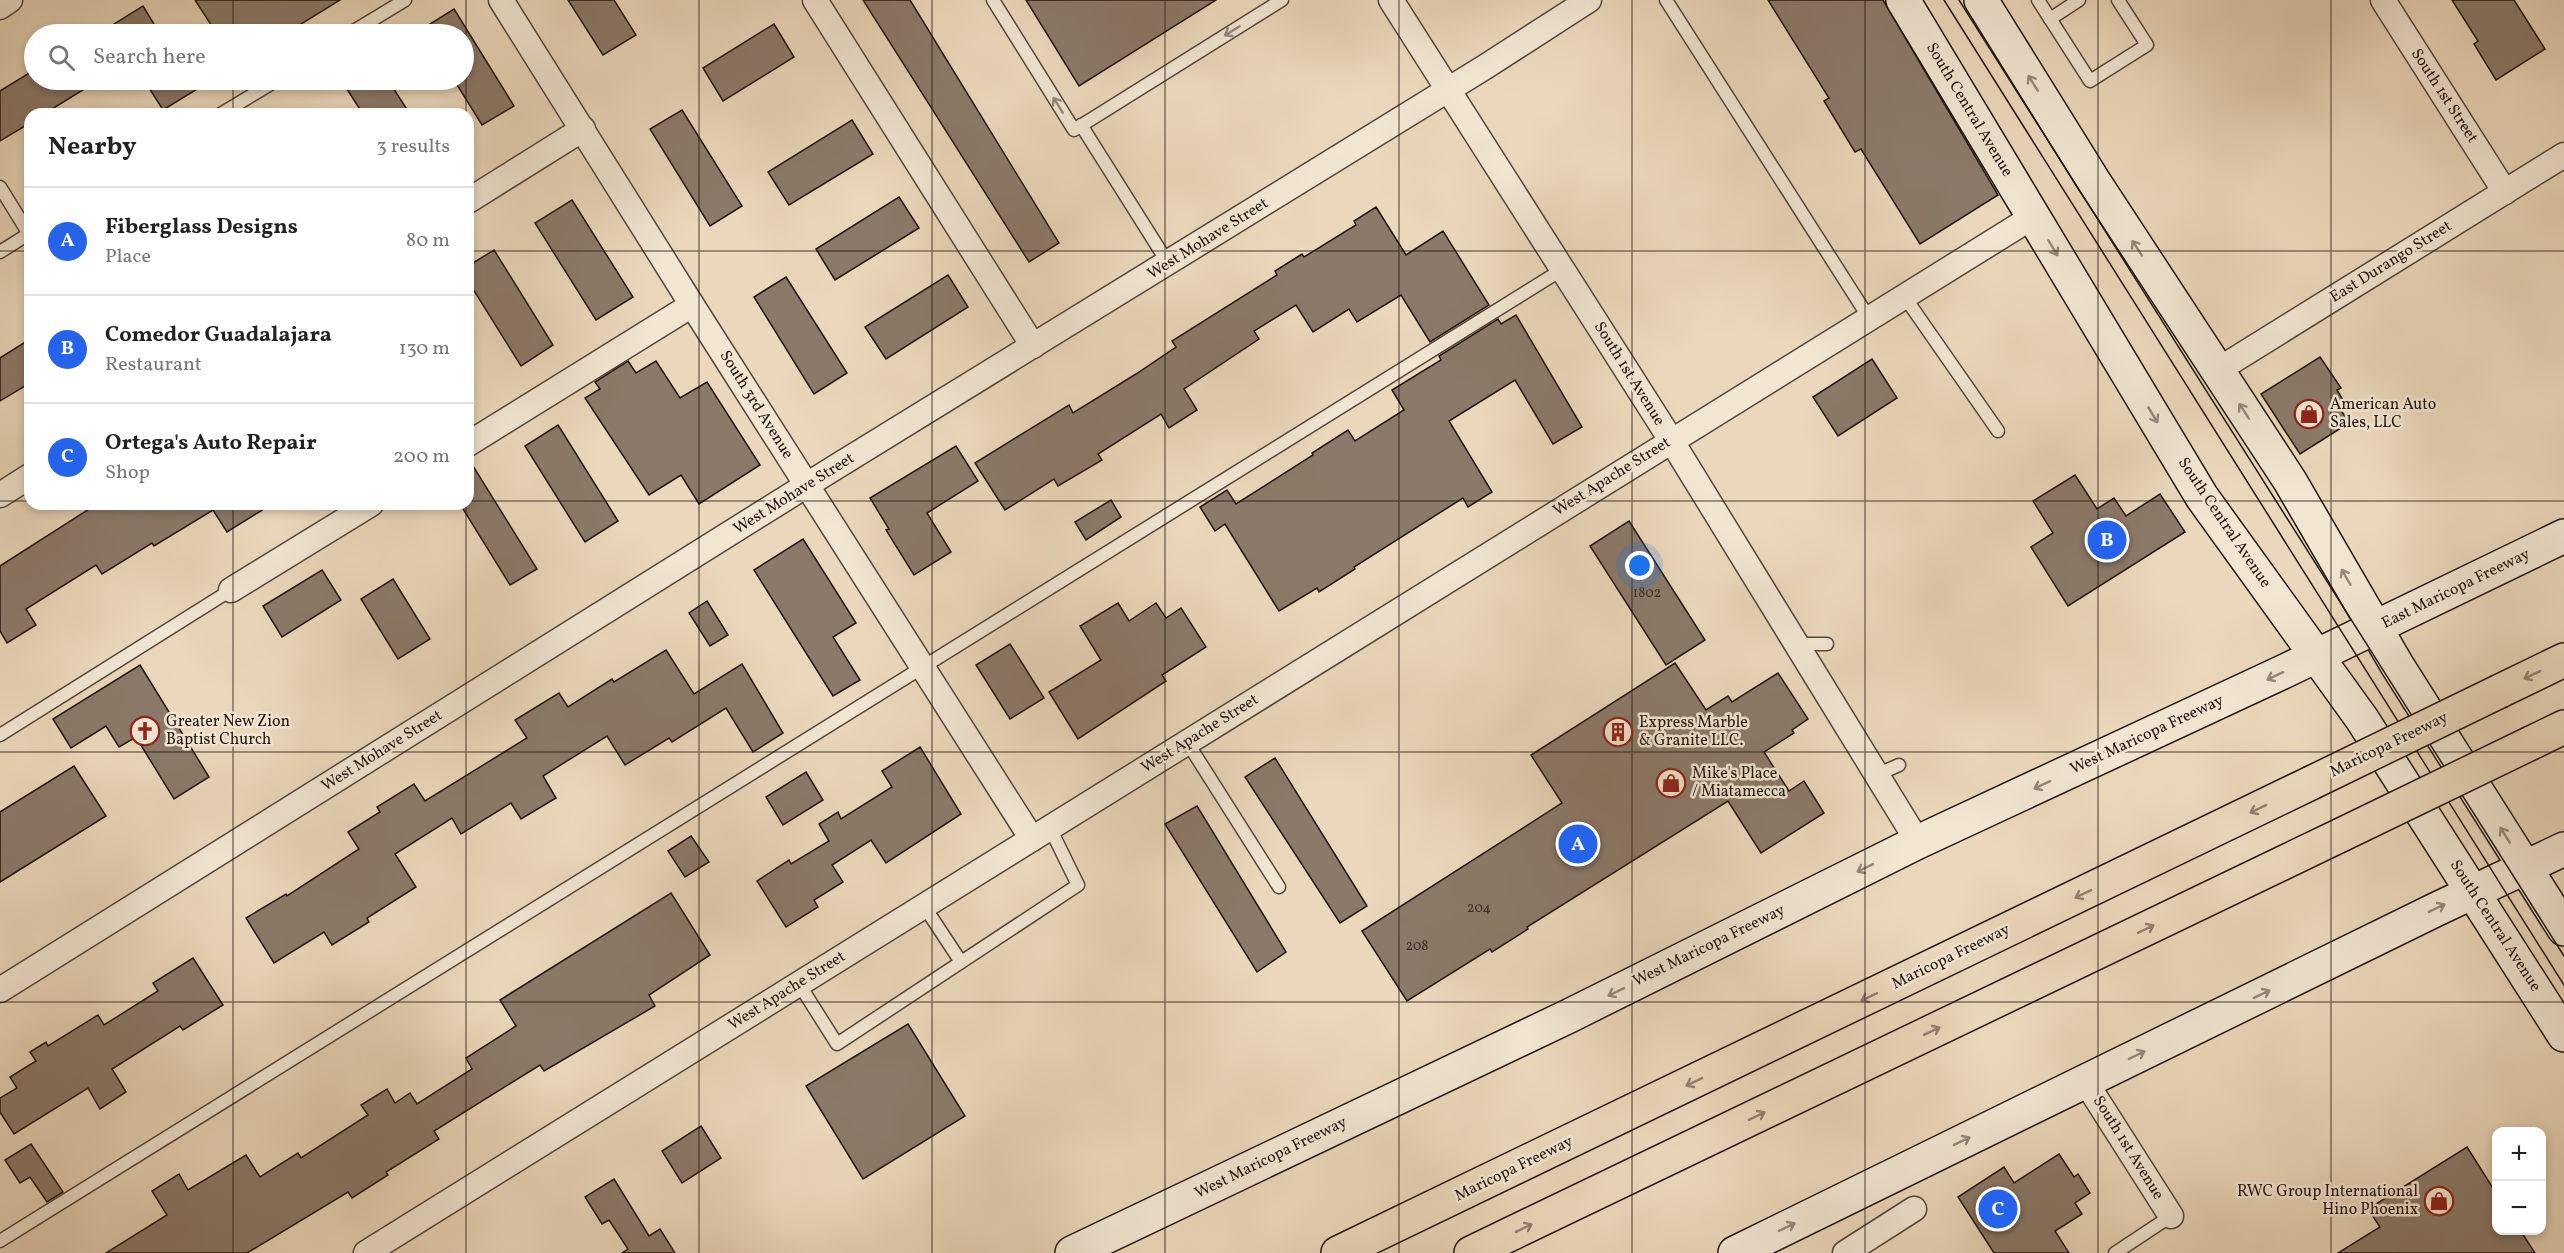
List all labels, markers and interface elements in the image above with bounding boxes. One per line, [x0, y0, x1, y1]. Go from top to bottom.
search box [24, 24, 474, 90]
one-way arrow [1224, 25, 1241, 37]
street label: South Central Avenue [1920, 39, 2018, 181]
icon: search [45, 41, 78, 74]
text: Search here [93, 42, 206, 73]
street label: South 1st Street [2405, 44, 2483, 148]
one-way arrow [2026, 75, 2038, 92]
one-way arrow [1052, 97, 1064, 114]
text: Nearby [48, 129, 137, 165]
text: 3 results [376, 133, 450, 161]
street label: West Mohave Street [1143, 193, 1273, 285]
text: Fiberglass Designs [105, 212, 298, 243]
street label: East Durango Street [2326, 215, 2457, 308]
text: A [60, 227, 75, 255]
text: 80 m [406, 227, 450, 255]
one-way arrow [2047, 239, 2059, 256]
one-way arrow [2131, 240, 2143, 257]
text: Place [105, 243, 151, 271]
street label: South 1st Avenue [1588, 318, 1670, 430]
text: Comedor Guadalajara [105, 320, 332, 351]
text: B [61, 335, 74, 363]
text: 130 m [399, 335, 450, 363]
street label: South 3rd Avenue [714, 347, 798, 463]
text: Restaurant [105, 351, 202, 379]
place label: American Auto Sales, LLC [2330, 394, 2436, 434]
shop icon: American Auto Sales, LLC [2293, 398, 2325, 430]
one-way arrow [2238, 403, 2250, 420]
one-way arrow [2147, 406, 2159, 423]
text: Ortega's Auto Repair [105, 428, 317, 459]
street label: West Apache Street [1549, 432, 1675, 522]
text: C [61, 443, 74, 471]
text: 200 m [393, 443, 450, 471]
street label: West Mohave Street [729, 448, 859, 540]
street label: South Central Avenue [2172, 453, 2276, 593]
text: Shop [105, 459, 150, 487]
pin: B [2088, 518, 2126, 562]
street label: East Maricopa Freeway [2378, 543, 2534, 634]
your location [1625, 551, 1654, 580]
one-way arrow [2340, 569, 2352, 586]
house number: 1802 [1633, 584, 1661, 603]
one-way arrow [2267, 670, 2285, 682]
one-way arrow [2523, 670, 2541, 682]
street label: West Apache Street [1137, 689, 1263, 779]
street label: West Maricopa Freeway [2067, 690, 2228, 780]
street label: West Mohave Street [317, 705, 447, 797]
street label: Maricopa Freeway [2326, 707, 2452, 783]
place label: Greater New Zion Baptist Church [166, 711, 290, 751]
place label: Express Marble & Granite LLC. [1639, 712, 1748, 752]
church icon: Greater New Zion Baptist Church [129, 715, 161, 747]
building icon: Express Marble & Granite LLC. [1602, 716, 1634, 748]
place label: Mike's Place / Miatamecca [1692, 763, 1786, 803]
shop icon: Mike's Place / Miatamecca [1655, 767, 1687, 799]
one-way arrow [2033, 779, 2051, 791]
one-way arrow [2250, 803, 2268, 815]
pin: A [1558, 822, 1598, 866]
one-way arrow [2498, 827, 2510, 844]
street label: South Central Avenue [2444, 856, 2546, 996]
one-way arrow [1857, 863, 1875, 875]
one-way arrow [2074, 888, 2092, 900]
house number: 204 [1467, 899, 1491, 918]
street label: West Maricopa Freeway [1629, 899, 1789, 993]
one-way arrow [2428, 902, 2446, 914]
street label: Maricopa Freeway [1888, 919, 2014, 995]
one-way arrow [2136, 922, 2154, 934]
house number: 208 [1406, 937, 1428, 956]
street label: West Apache Street [724, 946, 850, 1036]
one-way arrow [1607, 987, 1625, 999]
one-way arrow [2253, 988, 2271, 999]
one-way arrow [1861, 992, 1879, 1004]
one-way arrow [1923, 1025, 1941, 1037]
one-way arrow [2128, 1049, 2146, 1061]
one-way arrow [1685, 1077, 1703, 1089]
street label: South 1st Avenue [2087, 1092, 2169, 1204]
one-way arrow [1747, 1109, 1765, 1121]
street label: West Maricopa Freeway [1191, 1111, 1351, 1205]
map controls [2492, 1127, 2546, 1235]
button: + [2492, 1127, 2546, 1181]
street label: Maricopa Freeway [1451, 1131, 1577, 1207]
one-way arrow [1953, 1135, 1971, 1147]
place label: RWC Group International Hino Phoenix [2237, 1181, 2418, 1221]
button: − [2492, 1181, 2546, 1235]
shop icon: RWC Group International Hino Phoenix [2423, 1185, 2455, 1217]
pin: C [1978, 1186, 2018, 1232]
one-way arrow [1515, 1221, 1533, 1233]
one-way arrow [1778, 1221, 1796, 1233]

